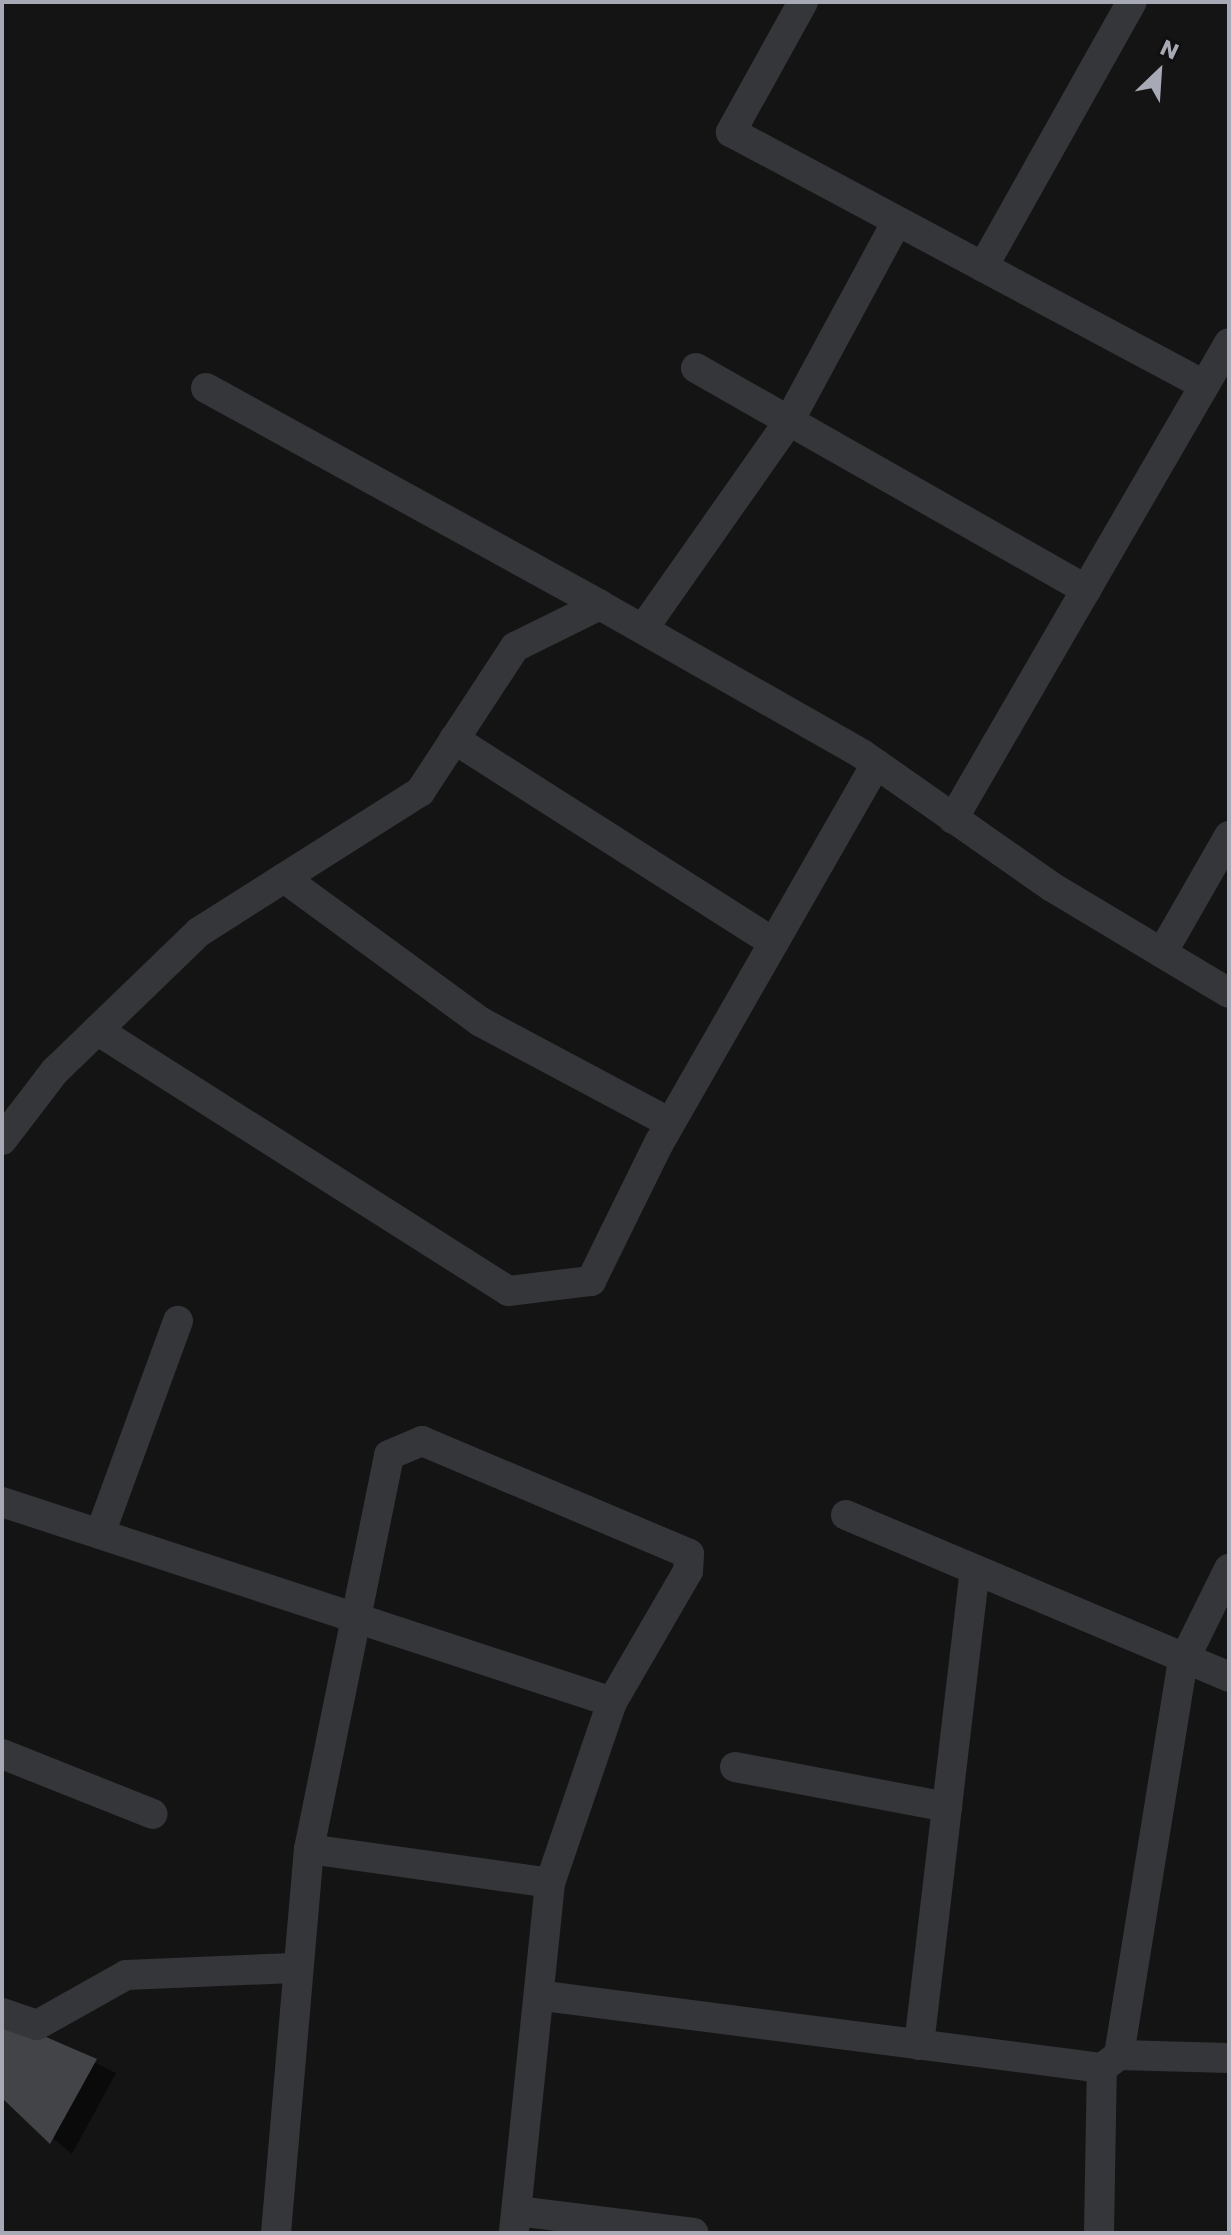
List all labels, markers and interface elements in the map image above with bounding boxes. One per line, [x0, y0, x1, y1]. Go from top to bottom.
north arrow [1119, 32, 1199, 112]
text: N [1155, 32, 1183, 67]

